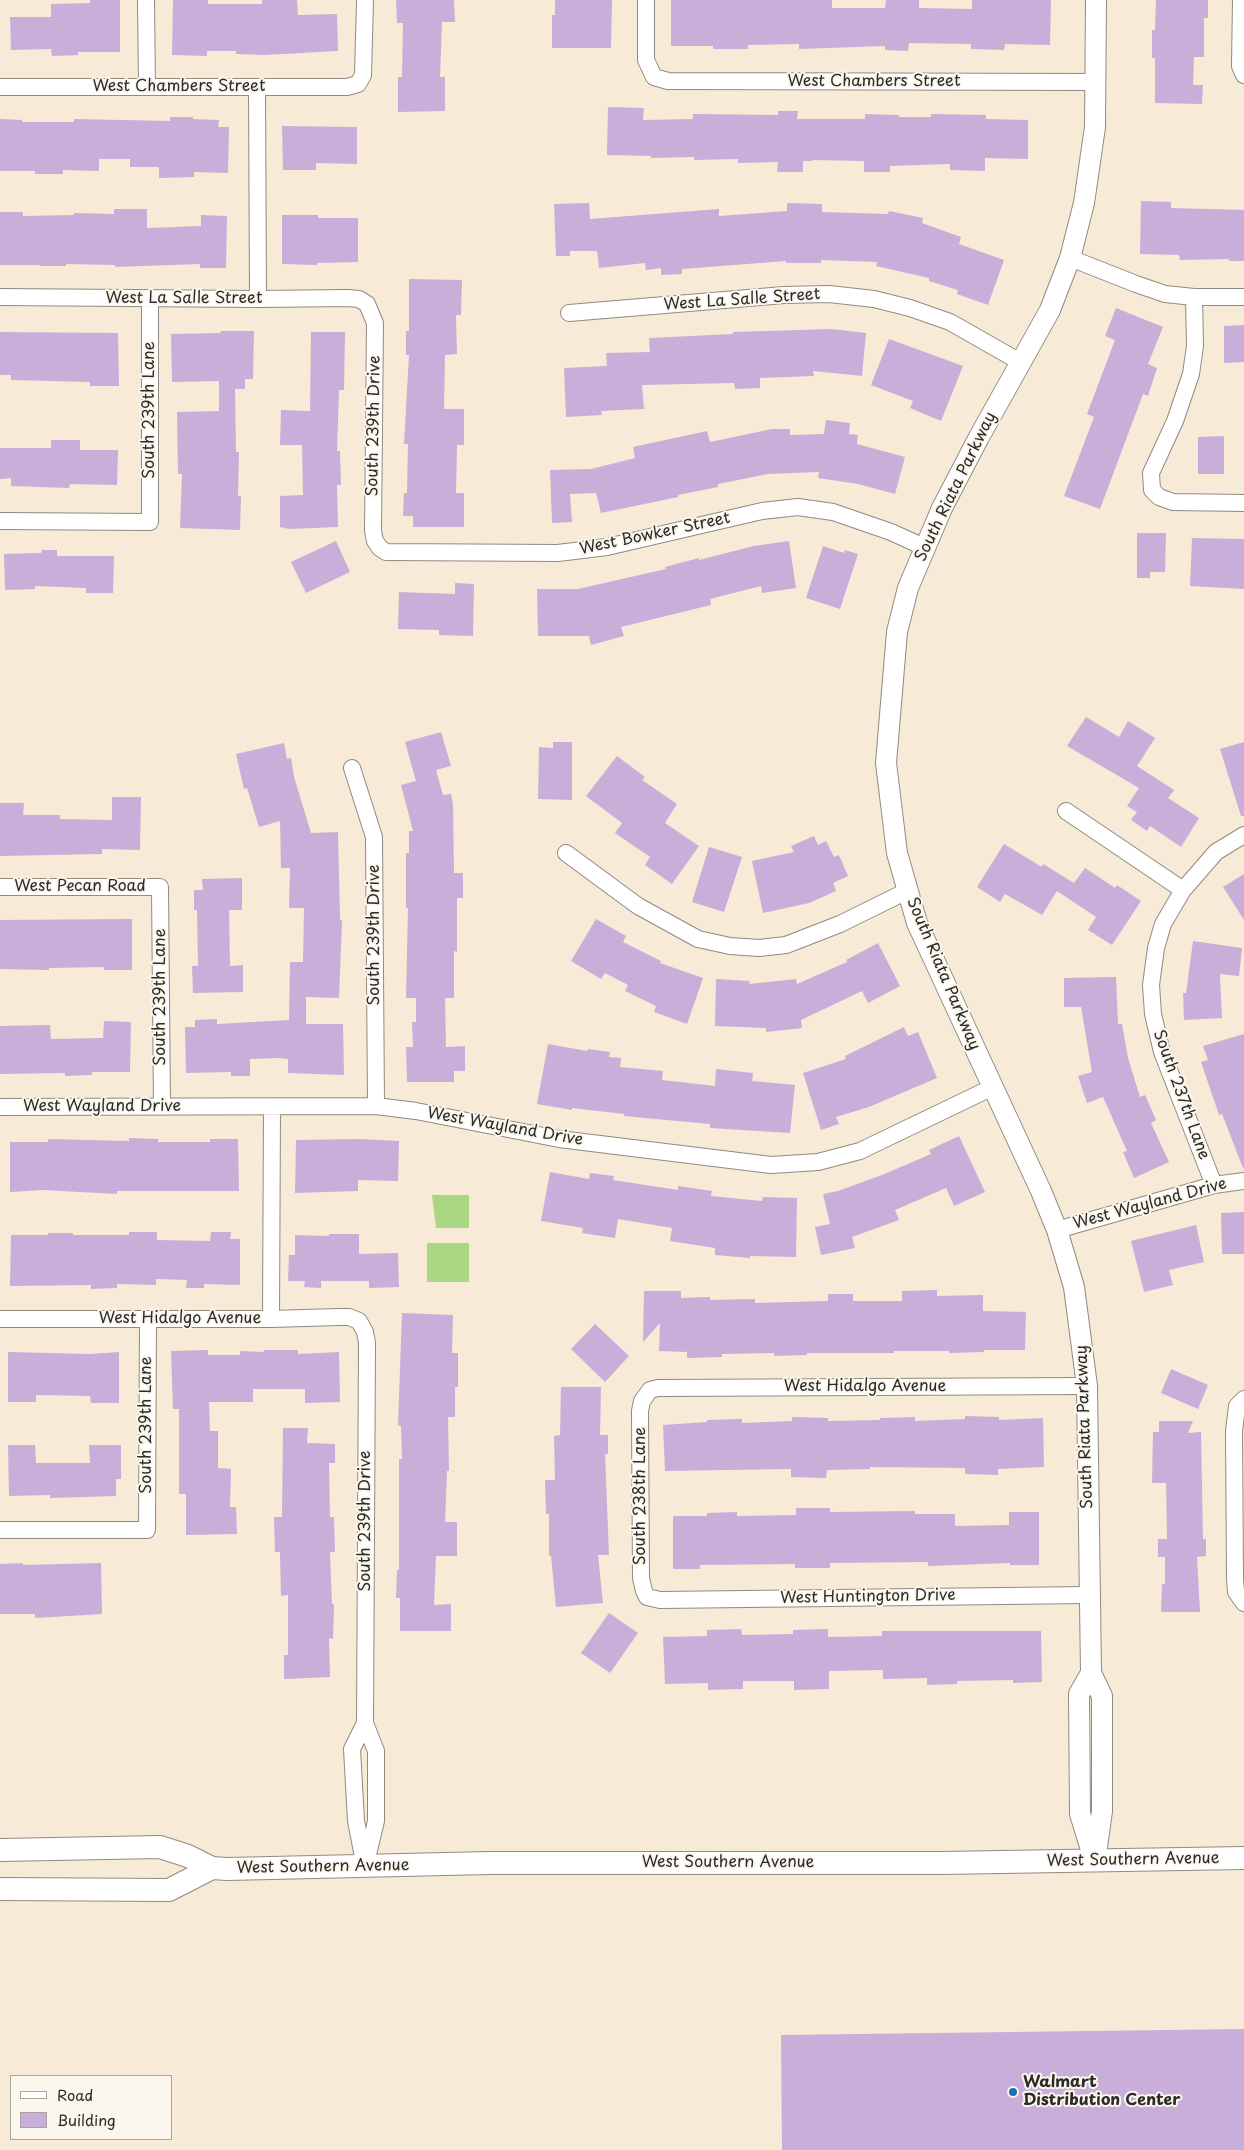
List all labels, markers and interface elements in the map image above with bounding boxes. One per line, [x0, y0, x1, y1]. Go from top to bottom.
street label: West Chambers Street [787, 72, 961, 92]
street label: West Chambers Street [92, 77, 266, 97]
street label: West La Salle Street [663, 285, 821, 315]
street label: West La Salle Street [106, 289, 262, 309]
street label: South 239th Lane [140, 341, 160, 479]
street label: South 239th Drive [363, 355, 385, 497]
street label: South Riata Parkway [911, 409, 1001, 565]
street label: West Bowker Street [578, 509, 732, 559]
street label: South 239th Drive [365, 864, 385, 1006]
street label: West Pecan Road [14, 877, 146, 897]
street label: South Riata Parkway [902, 895, 984, 1053]
street label: South 239th Lane [151, 928, 171, 1066]
street label: South 237th Lane [1149, 1027, 1213, 1163]
street label: West Wayland Drive [23, 1097, 181, 1117]
street label: West Wayland Drive [426, 1104, 584, 1150]
street label: West Wayland Drive [1071, 1174, 1229, 1234]
street label: West Hidalgo Avenue [99, 1309, 261, 1329]
street label: South Riata Parkway [1073, 1345, 1097, 1509]
street label: South 239th Lane [137, 1356, 157, 1494]
street label: West Hidalgo Avenue [784, 1377, 946, 1397]
street label: South 238th Lane [631, 1427, 651, 1565]
street label: South 239th Drive [356, 1450, 376, 1592]
street label: West Huntington Drive [780, 1586, 956, 1608]
street label: West Southern Avenue [1047, 1849, 1219, 1871]
street label: West Southern Avenue [642, 1853, 814, 1873]
street label: West Southern Avenue [237, 1856, 409, 1878]
place label: Walmart Distribution Center [1023, 2073, 1181, 2111]
legend [10, 2075, 172, 2140]
text: Road [57, 2083, 93, 2106]
marker: Walmart Distribution Center [1007, 2086, 1019, 2098]
text: Building [57, 2108, 116, 2131]

